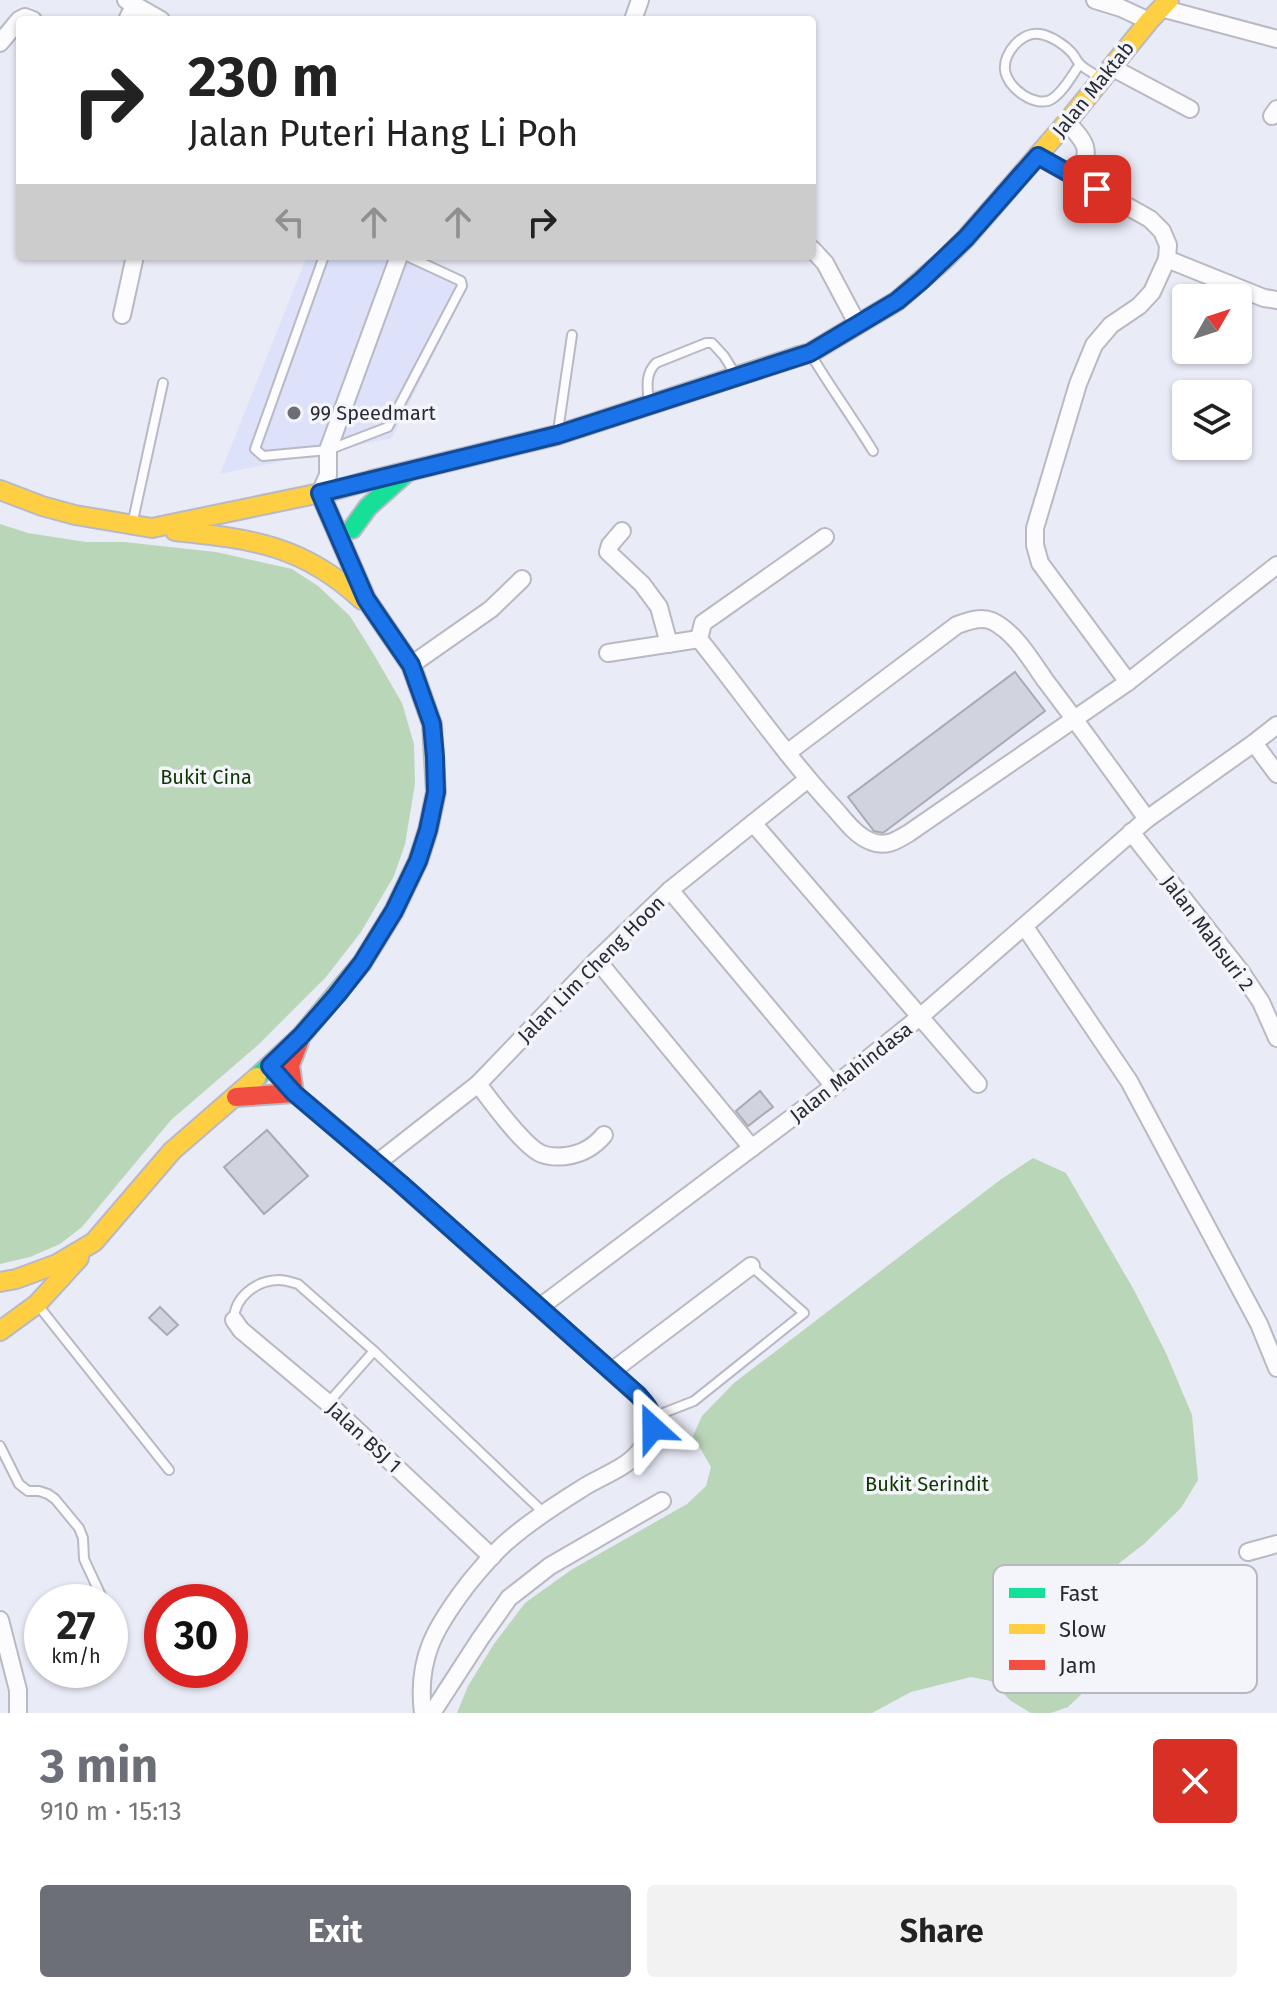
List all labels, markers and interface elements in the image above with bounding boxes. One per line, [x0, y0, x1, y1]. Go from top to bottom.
street label: Jalan Maktab [1047, 36, 1139, 142]
text: 230 m [188, 44, 339, 111]
icon: right [56, 48, 160, 152]
text: Jalan Puteri Hang Li Poh [188, 112, 578, 156]
pin [1063, 155, 1131, 223]
icon: arrive [1075, 167, 1119, 211]
icon: left [268, 200, 312, 244]
icon: ahead [352, 200, 396, 244]
icon: ahead [436, 200, 480, 244]
icon: right [520, 200, 564, 244]
north arrow [1172, 284, 1252, 364]
map controls [1172, 284, 1252, 460]
button: layers [1172, 380, 1252, 460]
place label: 99 Speedmart [310, 401, 437, 425]
marker: 99 Speedmart [285, 404, 303, 422]
park label: Bukit Cina [160, 765, 252, 789]
street label: Jalan Mahsuri 2 [1157, 871, 1259, 995]
street label: Jalan Lim Cheng Hoon [512, 890, 670, 1048]
street label: Jalan Mahindasa [785, 1017, 917, 1127]
position arrow [611, 1386, 695, 1470]
street label: Jalan BSJ 1 [322, 1396, 406, 1478]
park label: Bukit Serindit [865, 1472, 990, 1496]
legend [993, 1565, 1257, 1693]
text: Fast [1059, 1580, 1099, 1607]
speed limit sign: 30 [144, 1584, 248, 1688]
text: 27 [57, 1602, 96, 1650]
text: Slow [1059, 1616, 1106, 1643]
text: km/h [51, 1644, 101, 1668]
text: Jam [1059, 1652, 1097, 1679]
text: 3 min [40, 1737, 158, 1795]
button: close [1153, 1739, 1237, 1823]
text: 910 m · 15:13 [40, 1796, 182, 1827]
button: Exit [40, 1885, 631, 1977]
button: Share [647, 1885, 1237, 1977]

